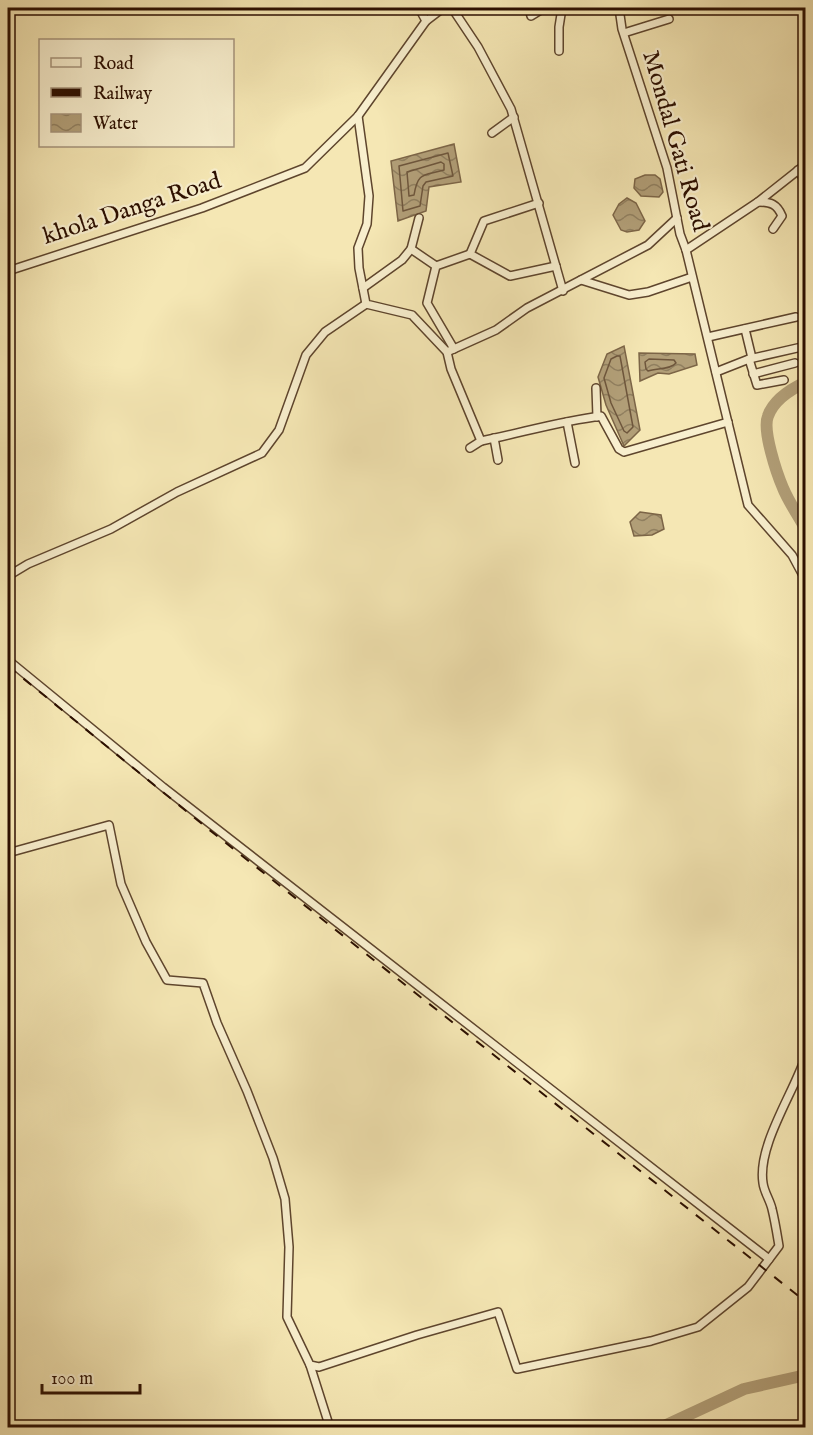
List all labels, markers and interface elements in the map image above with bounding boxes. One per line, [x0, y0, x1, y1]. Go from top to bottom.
legend [39, 39, 234, 147]
street label: Mondal Gati Road [634, 47, 716, 235]
text: Road [93, 53, 134, 76]
text: Railway [93, 83, 152, 106]
text: Water [93, 113, 138, 136]
street label: khola Danga Road [39, 165, 225, 252]
scale bar [42, 1357, 140, 1395]
text: 100 m [51, 1368, 93, 1391]

